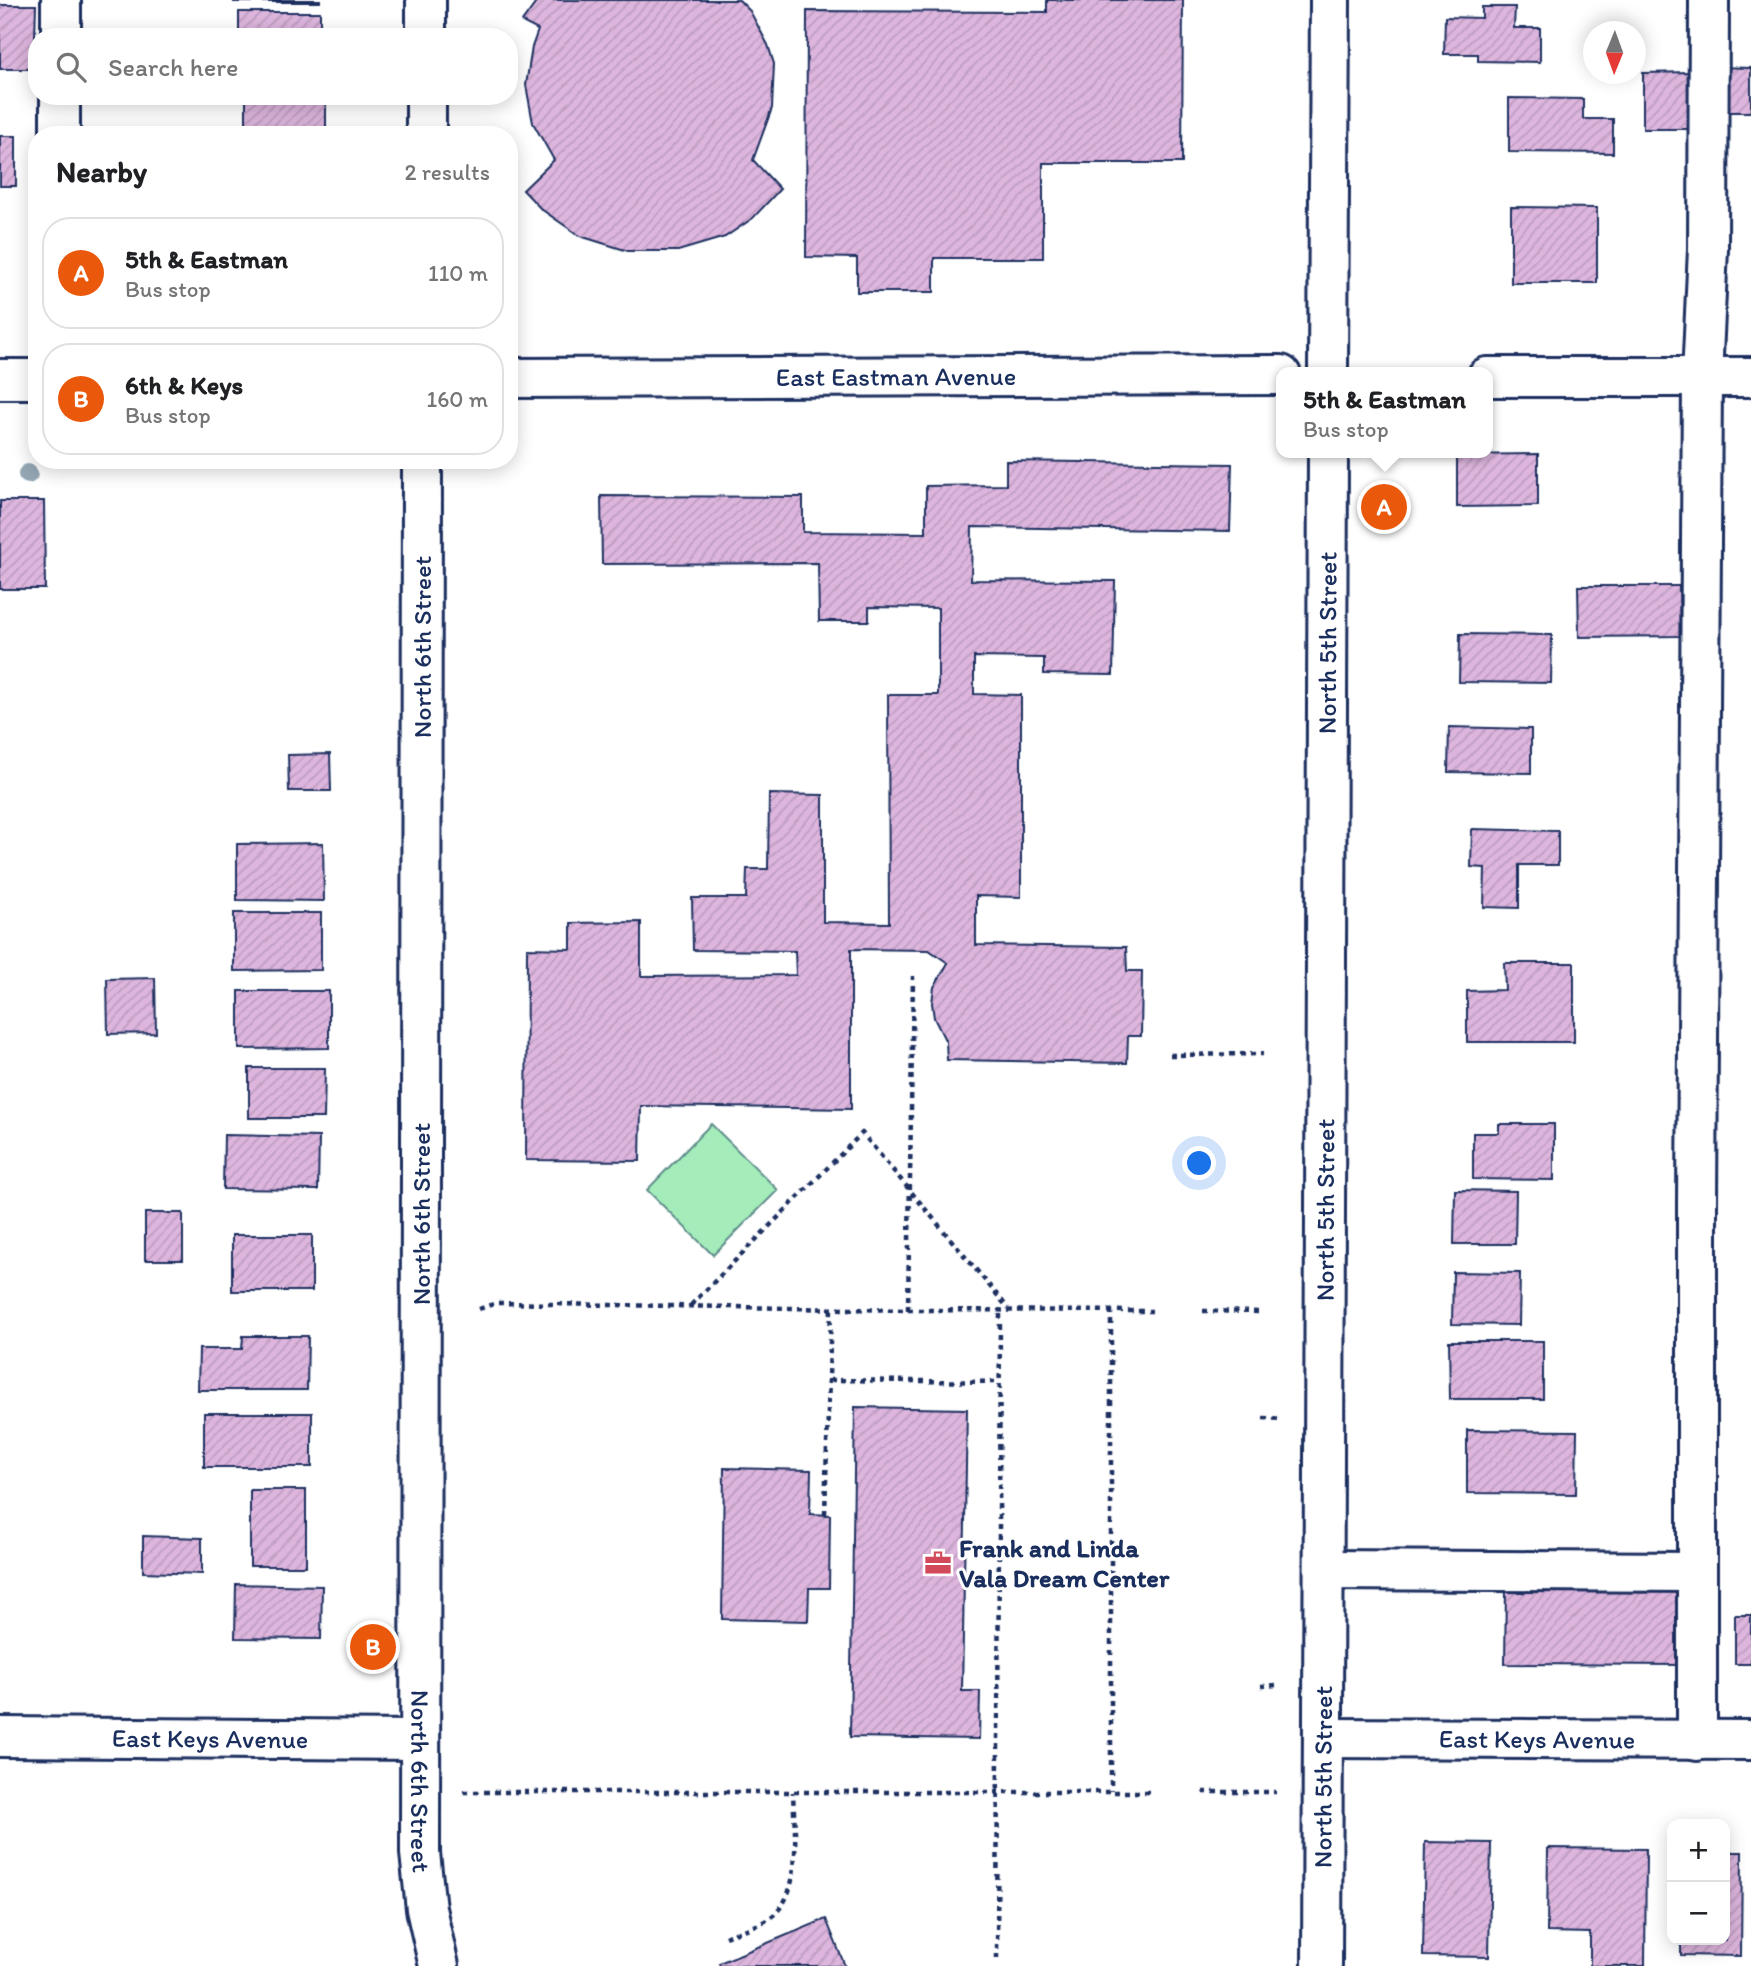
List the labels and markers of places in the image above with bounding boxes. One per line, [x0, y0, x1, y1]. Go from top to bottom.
pin: A [1361, 481, 1407, 533]
place label: Frank and Linda Vala Dream Center [959, 1532, 1170, 1594]
office icon: Frank and Linda Vala Dream Center [923, 1548, 953, 1578]
pin: B [350, 1621, 396, 1673]

